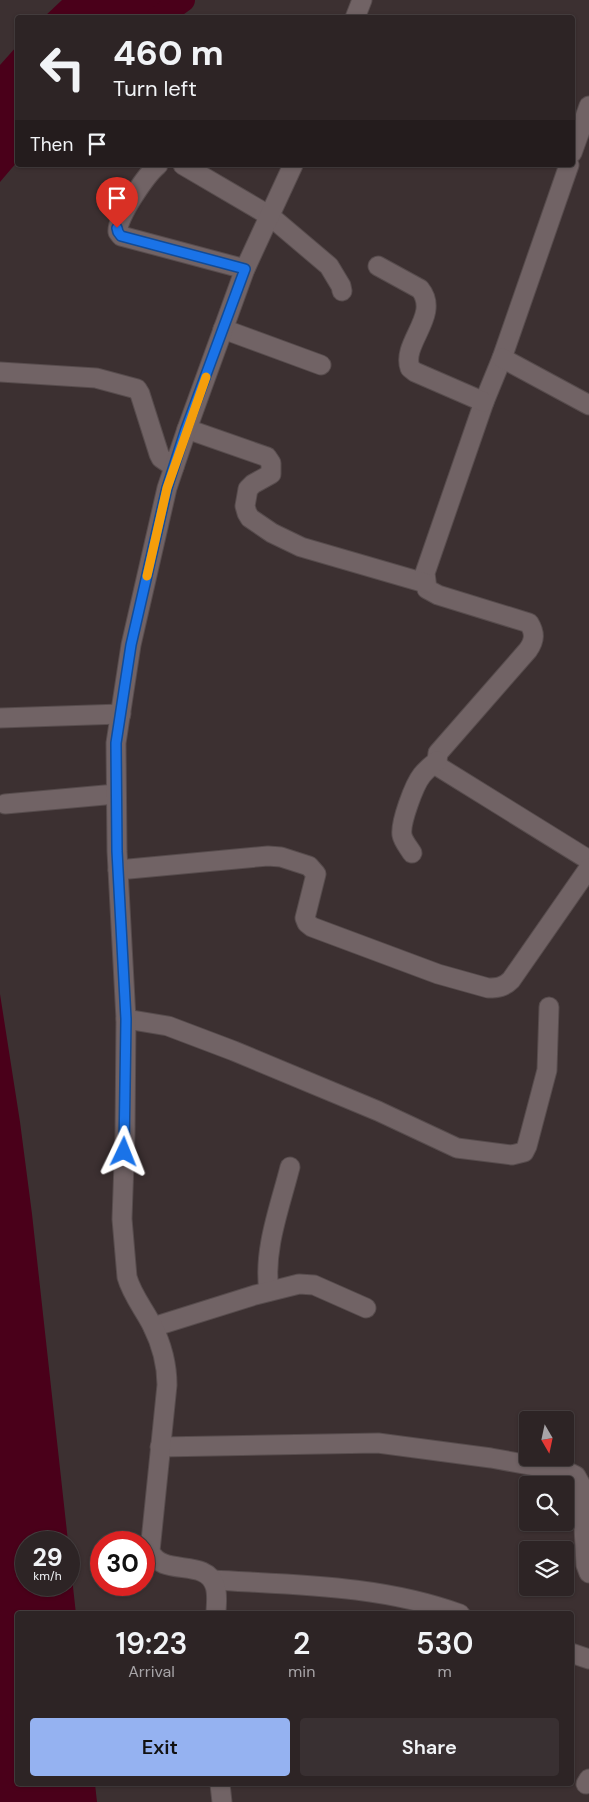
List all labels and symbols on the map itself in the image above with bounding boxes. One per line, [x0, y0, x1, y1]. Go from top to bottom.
pin [96, 177, 138, 228]
position arrow [97, 1125, 149, 1177]
north arrow [519, 1411, 574, 1466]
speed limit sign: 30 [90, 1531, 155, 1596]

